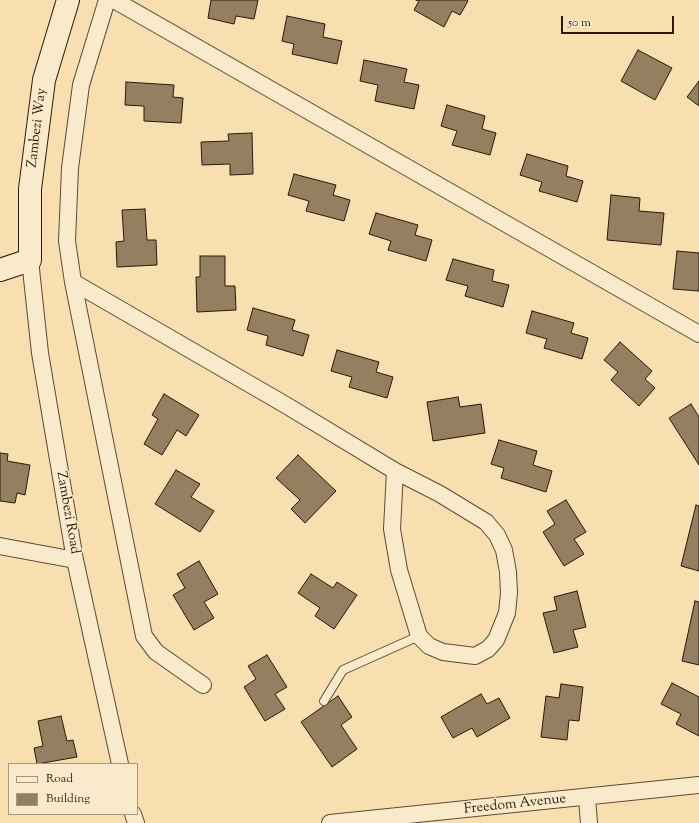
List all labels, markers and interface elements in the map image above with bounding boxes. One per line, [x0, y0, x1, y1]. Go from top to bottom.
scale bar [563, 8, 676, 34]
text: 50 m [568, 14, 591, 32]
street label: Zambezi Way [25, 87, 51, 169]
street label: Zambezi Road [51, 470, 83, 556]
legend [8, 763, 138, 815]
text: Road [46, 770, 73, 788]
text: Building [46, 790, 90, 808]
street label: Freedom Avenue [463, 791, 567, 819]

